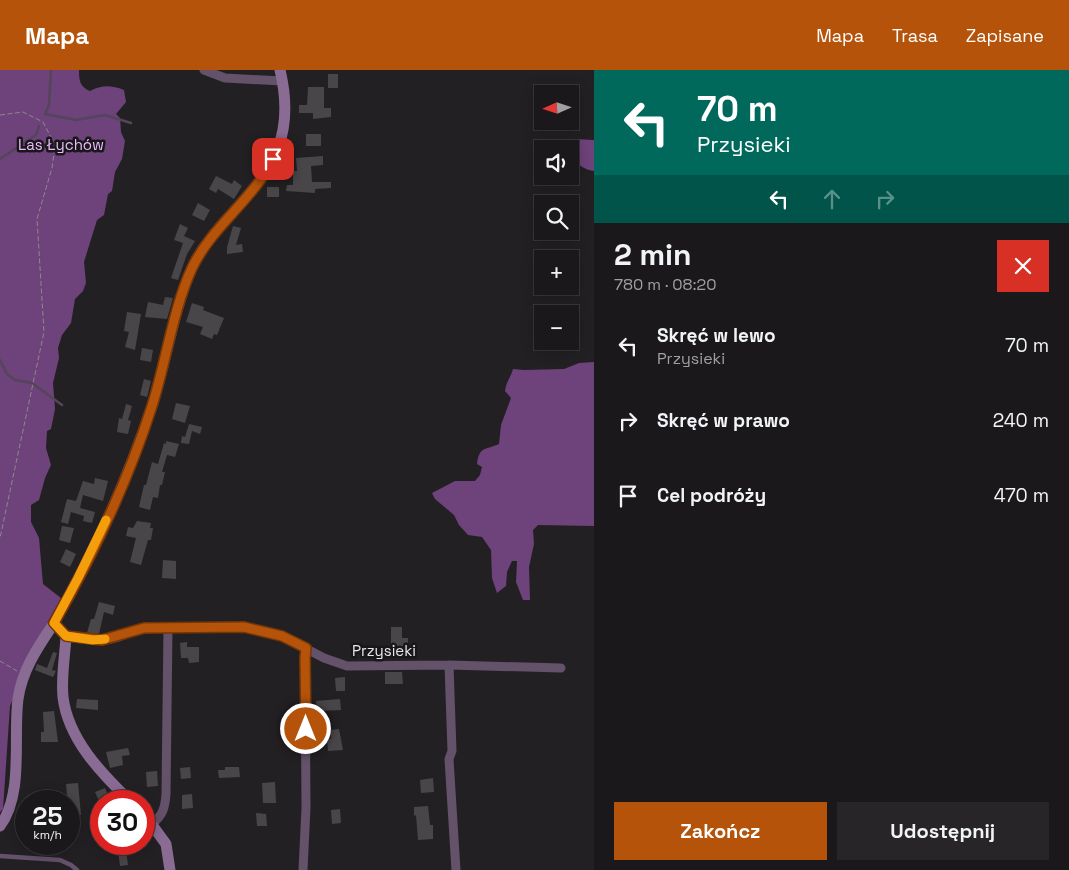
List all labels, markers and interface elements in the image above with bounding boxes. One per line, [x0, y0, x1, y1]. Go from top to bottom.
text: Mapa [25, 20, 89, 51]
text: Mapa [816, 24, 864, 47]
text: Trasa [892, 24, 938, 47]
text: Zapisane [966, 24, 1044, 47]
north arrow [534, 85, 579, 130]
map controls [534, 85, 579, 350]
text: 70 m [697, 87, 778, 131]
icon: left [614, 90, 679, 155]
text: Przysieki [697, 130, 791, 158]
park label: Las Łychów [18, 135, 104, 154]
pin [252, 138, 294, 180]
button: sound [534, 140, 579, 185]
icon: arrive [259, 145, 287, 173]
icon: left [765, 185, 793, 213]
icon: ahead [818, 185, 846, 213]
icon: right [871, 185, 899, 213]
button: search [534, 195, 579, 240]
text: 2 min [614, 235, 692, 274]
button: close [997, 240, 1049, 292]
button: + [534, 250, 579, 295]
text: 780 m · 08:20 [614, 274, 716, 295]
button: − [534, 305, 579, 350]
text: Skręć w lewo [657, 323, 776, 348]
icon: left [614, 332, 642, 360]
text: 70 m [1005, 333, 1049, 358]
text: Przysieki [657, 348, 725, 369]
icon: right [614, 407, 642, 435]
text: Skręć w prawo [657, 408, 790, 433]
text: 240 m [993, 408, 1049, 433]
icon: arrive [614, 482, 642, 510]
text: Cel podróży [657, 483, 766, 508]
text: 470 m [994, 483, 1049, 508]
street label: Przysieki [352, 641, 416, 660]
position arrow [279, 702, 331, 754]
speed limit sign: 30 [90, 790, 155, 855]
text: 25 [33, 800, 62, 832]
button: Zakończ [614, 802, 827, 860]
button: Udostępnij [837, 802, 1049, 860]
text: km/h [33, 827, 62, 843]

